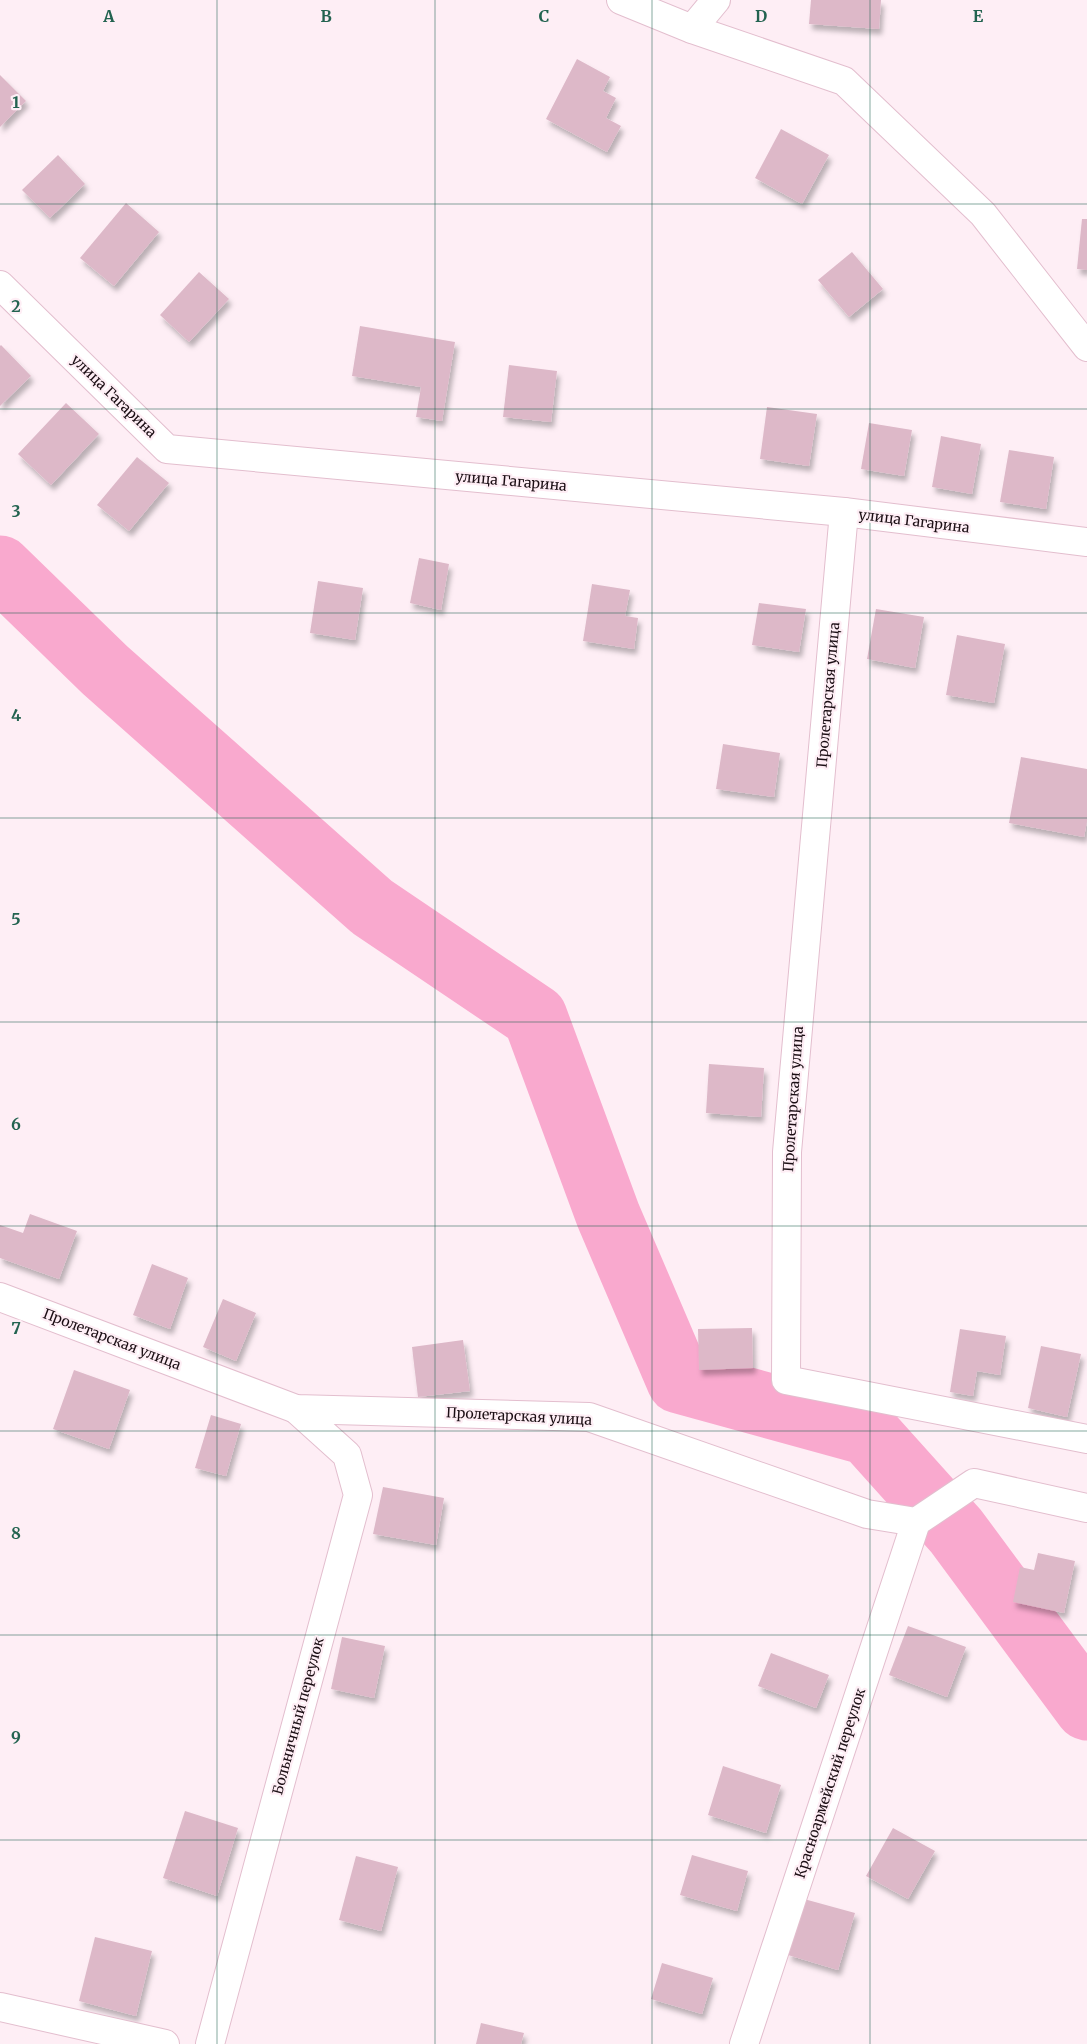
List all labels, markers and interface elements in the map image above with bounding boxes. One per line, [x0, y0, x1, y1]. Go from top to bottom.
text: A [102, 6, 115, 26]
text: B [320, 6, 332, 26]
text: C [539, 6, 549, 26]
text: D [755, 6, 767, 26]
text: E [973, 6, 984, 26]
text: 1 [12, 92, 20, 112]
text: 2 [11, 296, 21, 316]
street label: улица Гагарина [68, 351, 161, 442]
street label: улица Гагарина [455, 467, 568, 495]
text: 3 [11, 501, 21, 521]
street label: улица Гагарина [857, 505, 971, 537]
street label: Пролетарская улица [813, 621, 843, 769]
text: 4 [11, 705, 21, 725]
text: 5 [11, 909, 21, 929]
street label: Пролетарская улица [779, 1025, 807, 1173]
text: 6 [11, 1114, 21, 1134]
street label: Пролетарская улица [41, 1304, 184, 1374]
text: 7 [11, 1318, 21, 1338]
street label: Пролетарская улица [446, 1403, 593, 1429]
text: 8 [11, 1523, 21, 1543]
street label: Больничный переулок [268, 1635, 328, 1797]
street label: Красноармейский переулок [791, 1686, 869, 1880]
text: 9 [11, 1727, 21, 1747]

